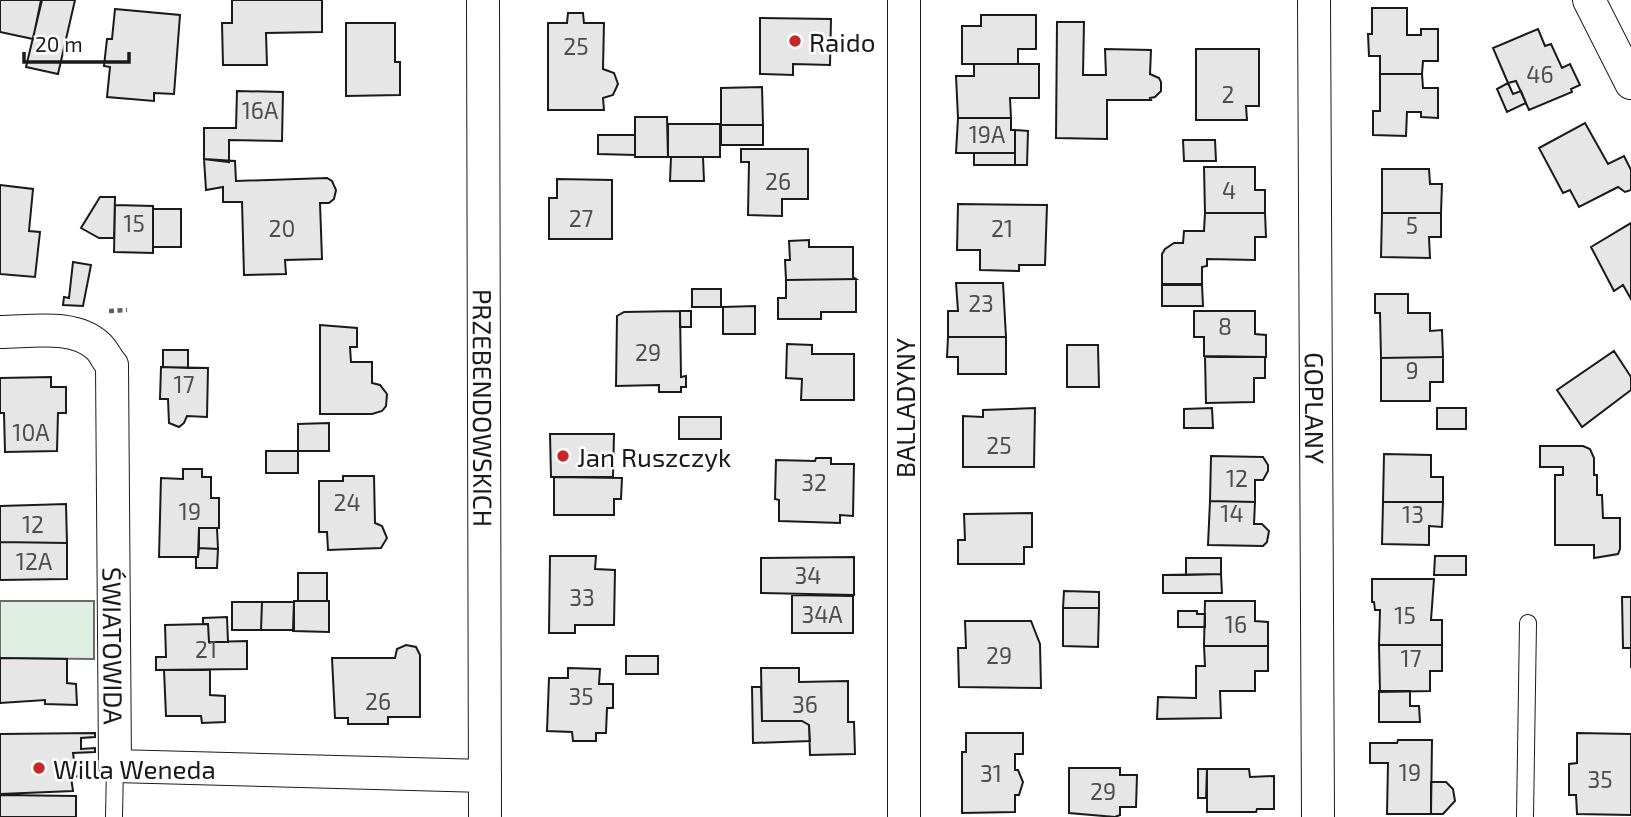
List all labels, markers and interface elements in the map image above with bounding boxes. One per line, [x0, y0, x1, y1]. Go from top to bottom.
scale bar [24, 21, 130, 65]
place label: Raido [809, 26, 875, 57]
text: 20 m [35, 31, 83, 56]
house number: 25 [563, 32, 589, 60]
marker: Raido [787, 33, 803, 49]
house number: 46 [1526, 60, 1554, 88]
house number: 2 [1222, 80, 1234, 108]
house number: 16A [242, 96, 279, 124]
house number: 19A [969, 120, 1006, 148]
house number: 26 [765, 167, 791, 195]
house number: 4 [1222, 176, 1236, 204]
house number: 27 [569, 204, 594, 232]
house number: 15 [123, 209, 145, 237]
house number: 5 [1406, 211, 1418, 239]
house number: 20 [269, 214, 295, 242]
house number: 21 [991, 214, 1013, 242]
street label: PRZEBENDOWSKICH [468, 289, 500, 527]
house number: 23 [968, 289, 994, 317]
house number: 8 [1218, 312, 1232, 340]
house number: 29 [635, 338, 661, 366]
street label: BALLADYNY [889, 338, 920, 478]
street label: GOPLANY [1300, 352, 1332, 464]
house number: 9 [1405, 356, 1419, 384]
house number: 17 [174, 370, 195, 398]
house number: 10A [12, 418, 50, 446]
house number: 25 [986, 431, 1012, 459]
place label: Jan Ruszczyk [577, 441, 731, 472]
marker: Jan Ruszczyk [555, 448, 571, 464]
house number: 12 [1226, 464, 1248, 492]
house number: 32 [801, 468, 827, 496]
house number: 24 [333, 488, 361, 516]
house number: 19 [179, 497, 201, 525]
house number: 14 [1220, 499, 1244, 527]
house number: 13 [1402, 500, 1424, 528]
house number: 12 [22, 510, 44, 538]
house number: 12A [16, 547, 53, 575]
house number: 34 [795, 561, 821, 589]
street label: ŚWIATOWIDA [98, 567, 130, 725]
house number: 33 [569, 583, 595, 611]
house number: 34A [801, 600, 843, 628]
house number: 15 [1394, 601, 1416, 629]
house number: 16 [1225, 610, 1247, 638]
house number: 21 [195, 635, 217, 663]
house number: 29 [986, 641, 1012, 669]
house number: 17 [1401, 644, 1422, 672]
house number: 35 [568, 682, 594, 710]
house number: 26 [365, 687, 391, 715]
house number: 36 [792, 690, 818, 718]
place label: Willa Weneda [53, 753, 216, 784]
house number: 19 [1399, 758, 1421, 786]
house number: 31 [980, 759, 1002, 787]
marker: Willa Weneda [31, 760, 47, 776]
house number: 35 [1587, 765, 1613, 793]
house number: 29 [1090, 777, 1116, 805]

